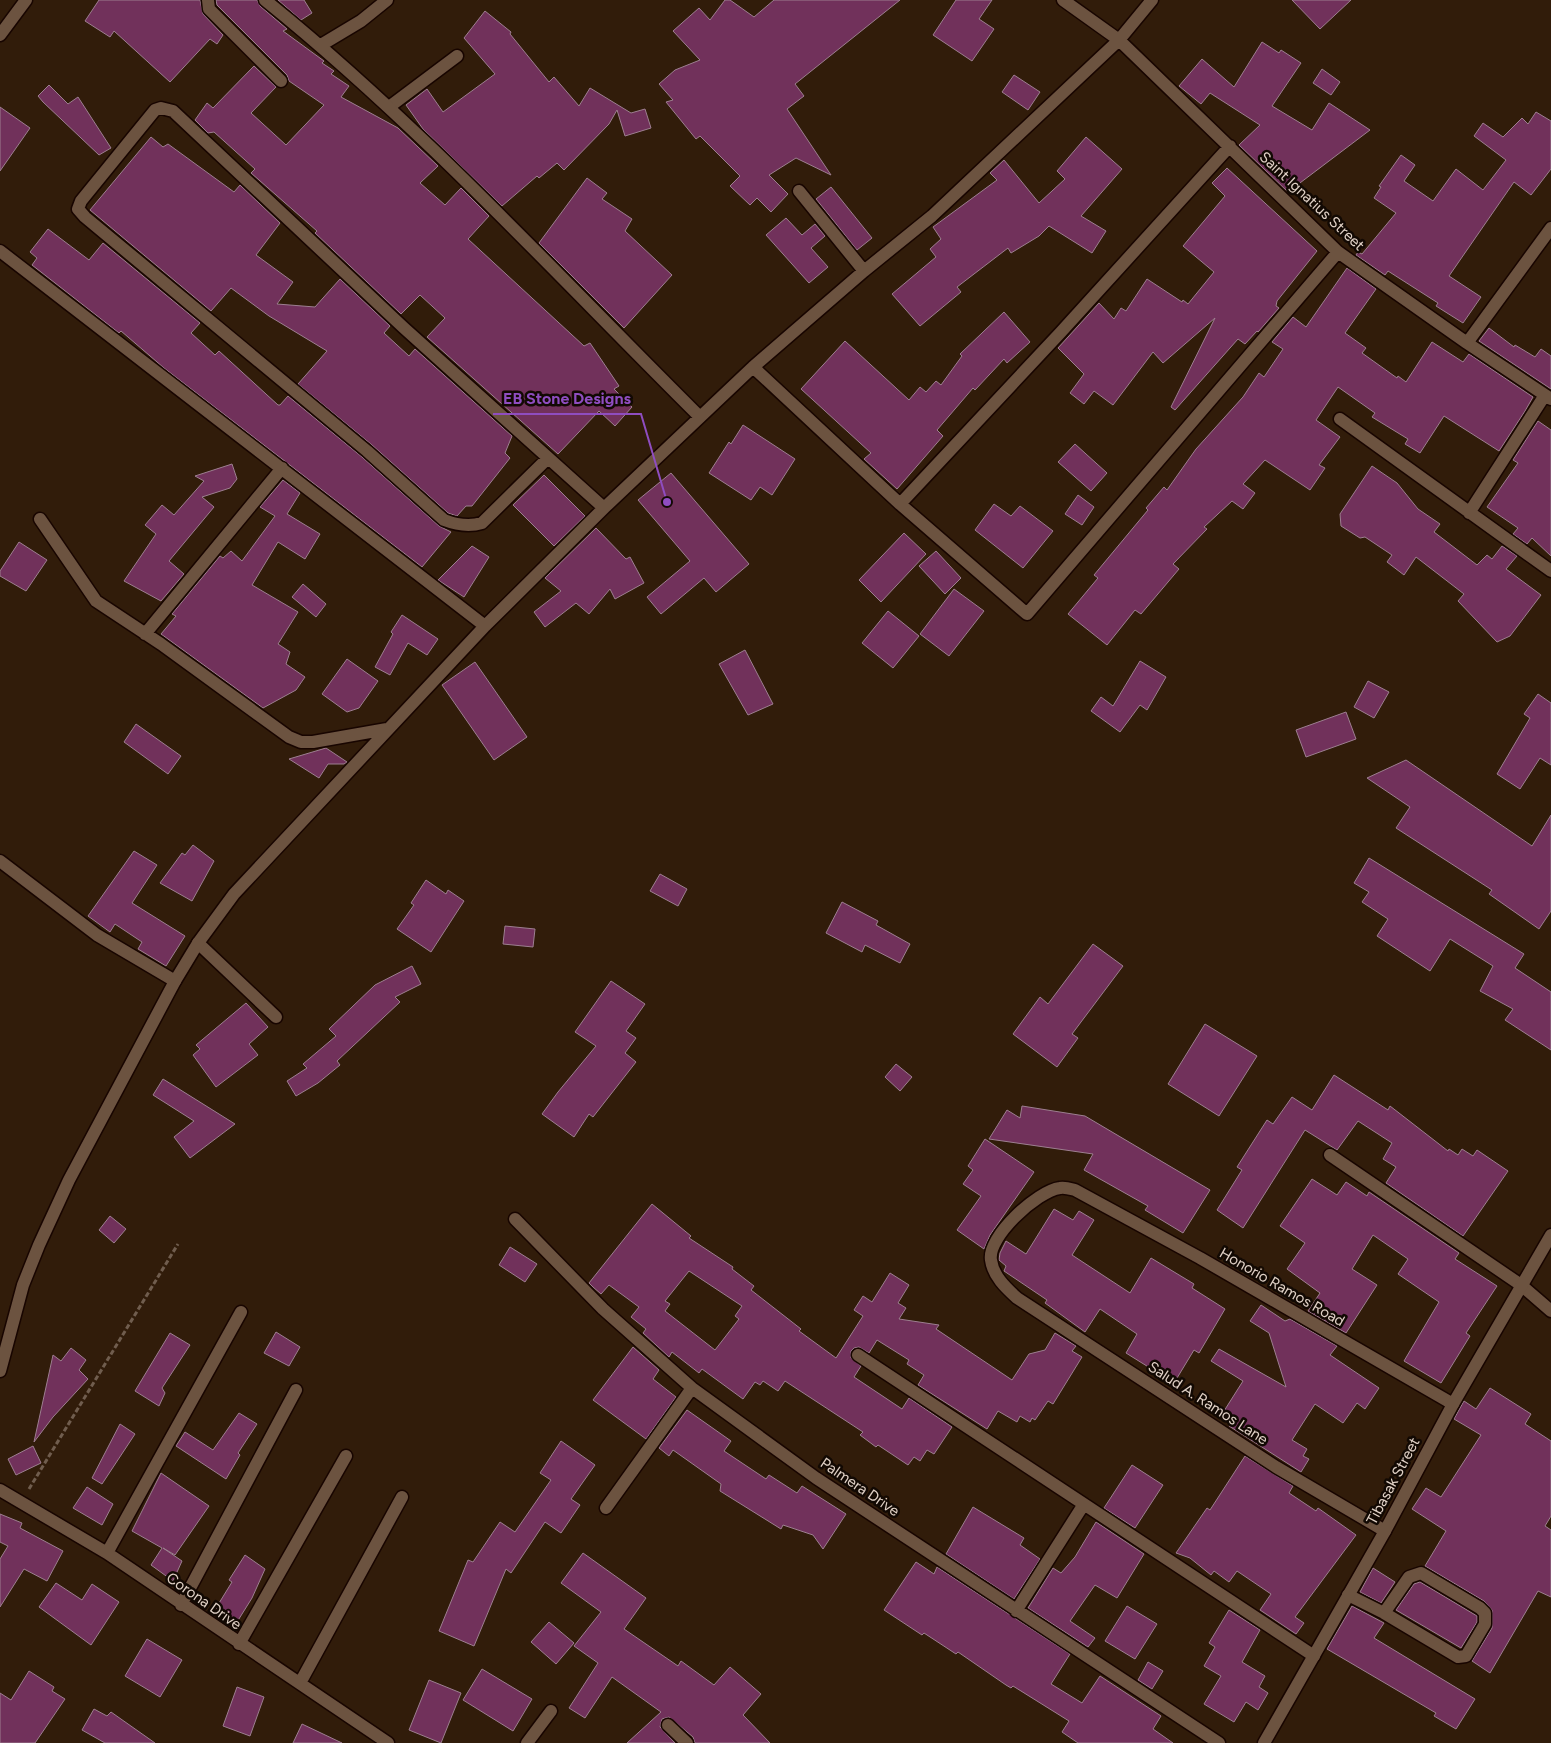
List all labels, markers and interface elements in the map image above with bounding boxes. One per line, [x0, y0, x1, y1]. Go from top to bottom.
street label: Saint Ignatius Street [1256, 148, 1369, 255]
callout: EB Stone Designs [493, 383, 641, 414]
text: EB Stone Designs [503, 389, 632, 408]
street label: Honorio Ramos Road [1216, 1244, 1348, 1330]
street label: Salud A. Ramos Lane [1145, 1358, 1271, 1448]
street label: Tibasak Street [1363, 1434, 1424, 1528]
street label: Palmera Drive [817, 1454, 903, 1520]
street label: Corona Drive [163, 1568, 245, 1634]

